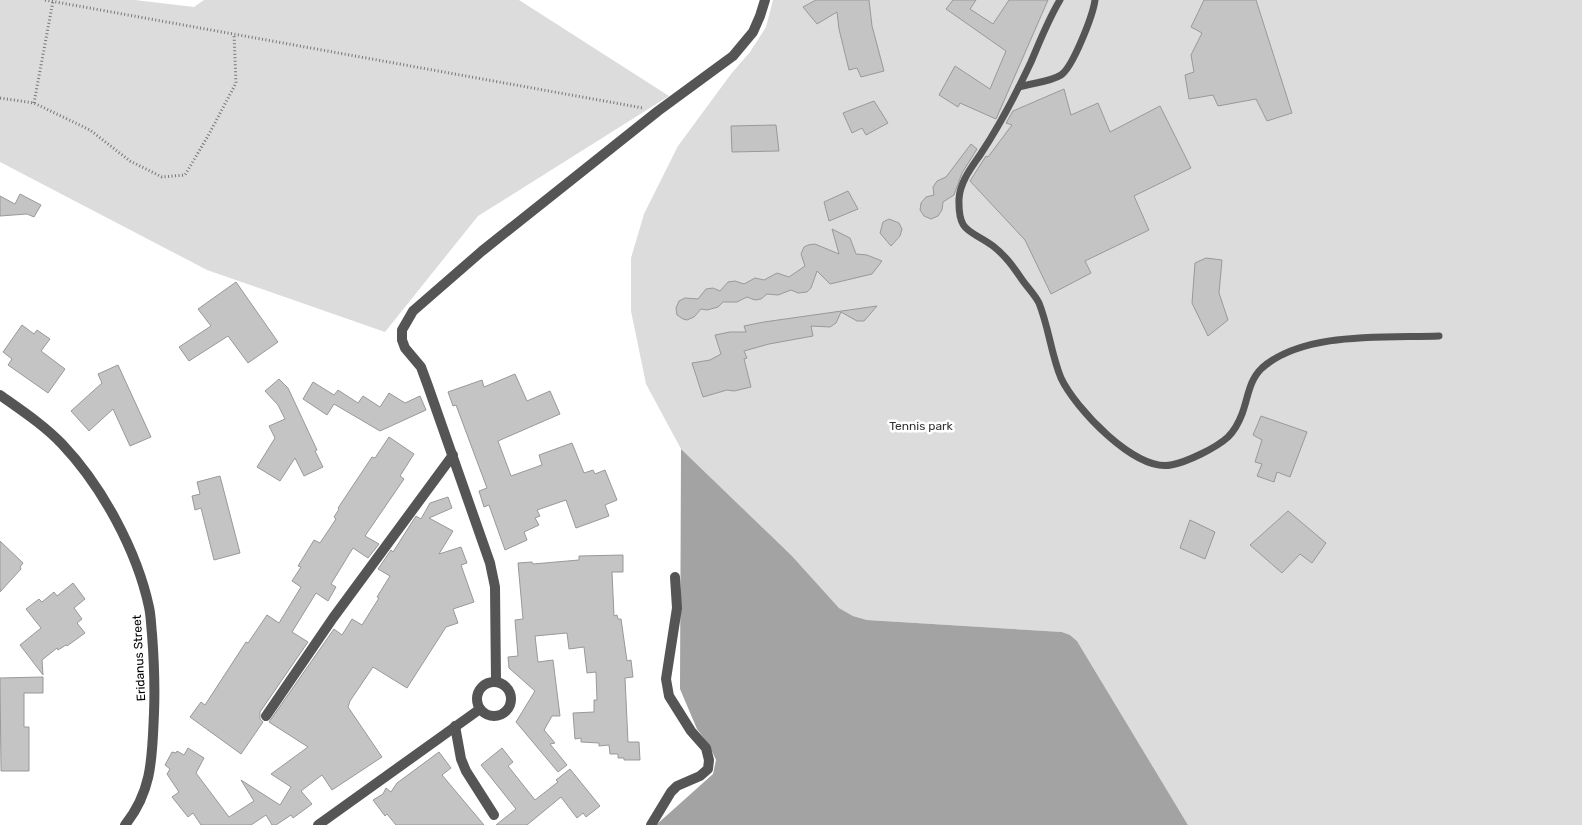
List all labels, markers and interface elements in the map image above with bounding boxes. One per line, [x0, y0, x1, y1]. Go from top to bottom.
park label: Tennis park [889, 419, 954, 433]
street label: Eridanus Street [130, 614, 148, 702]

